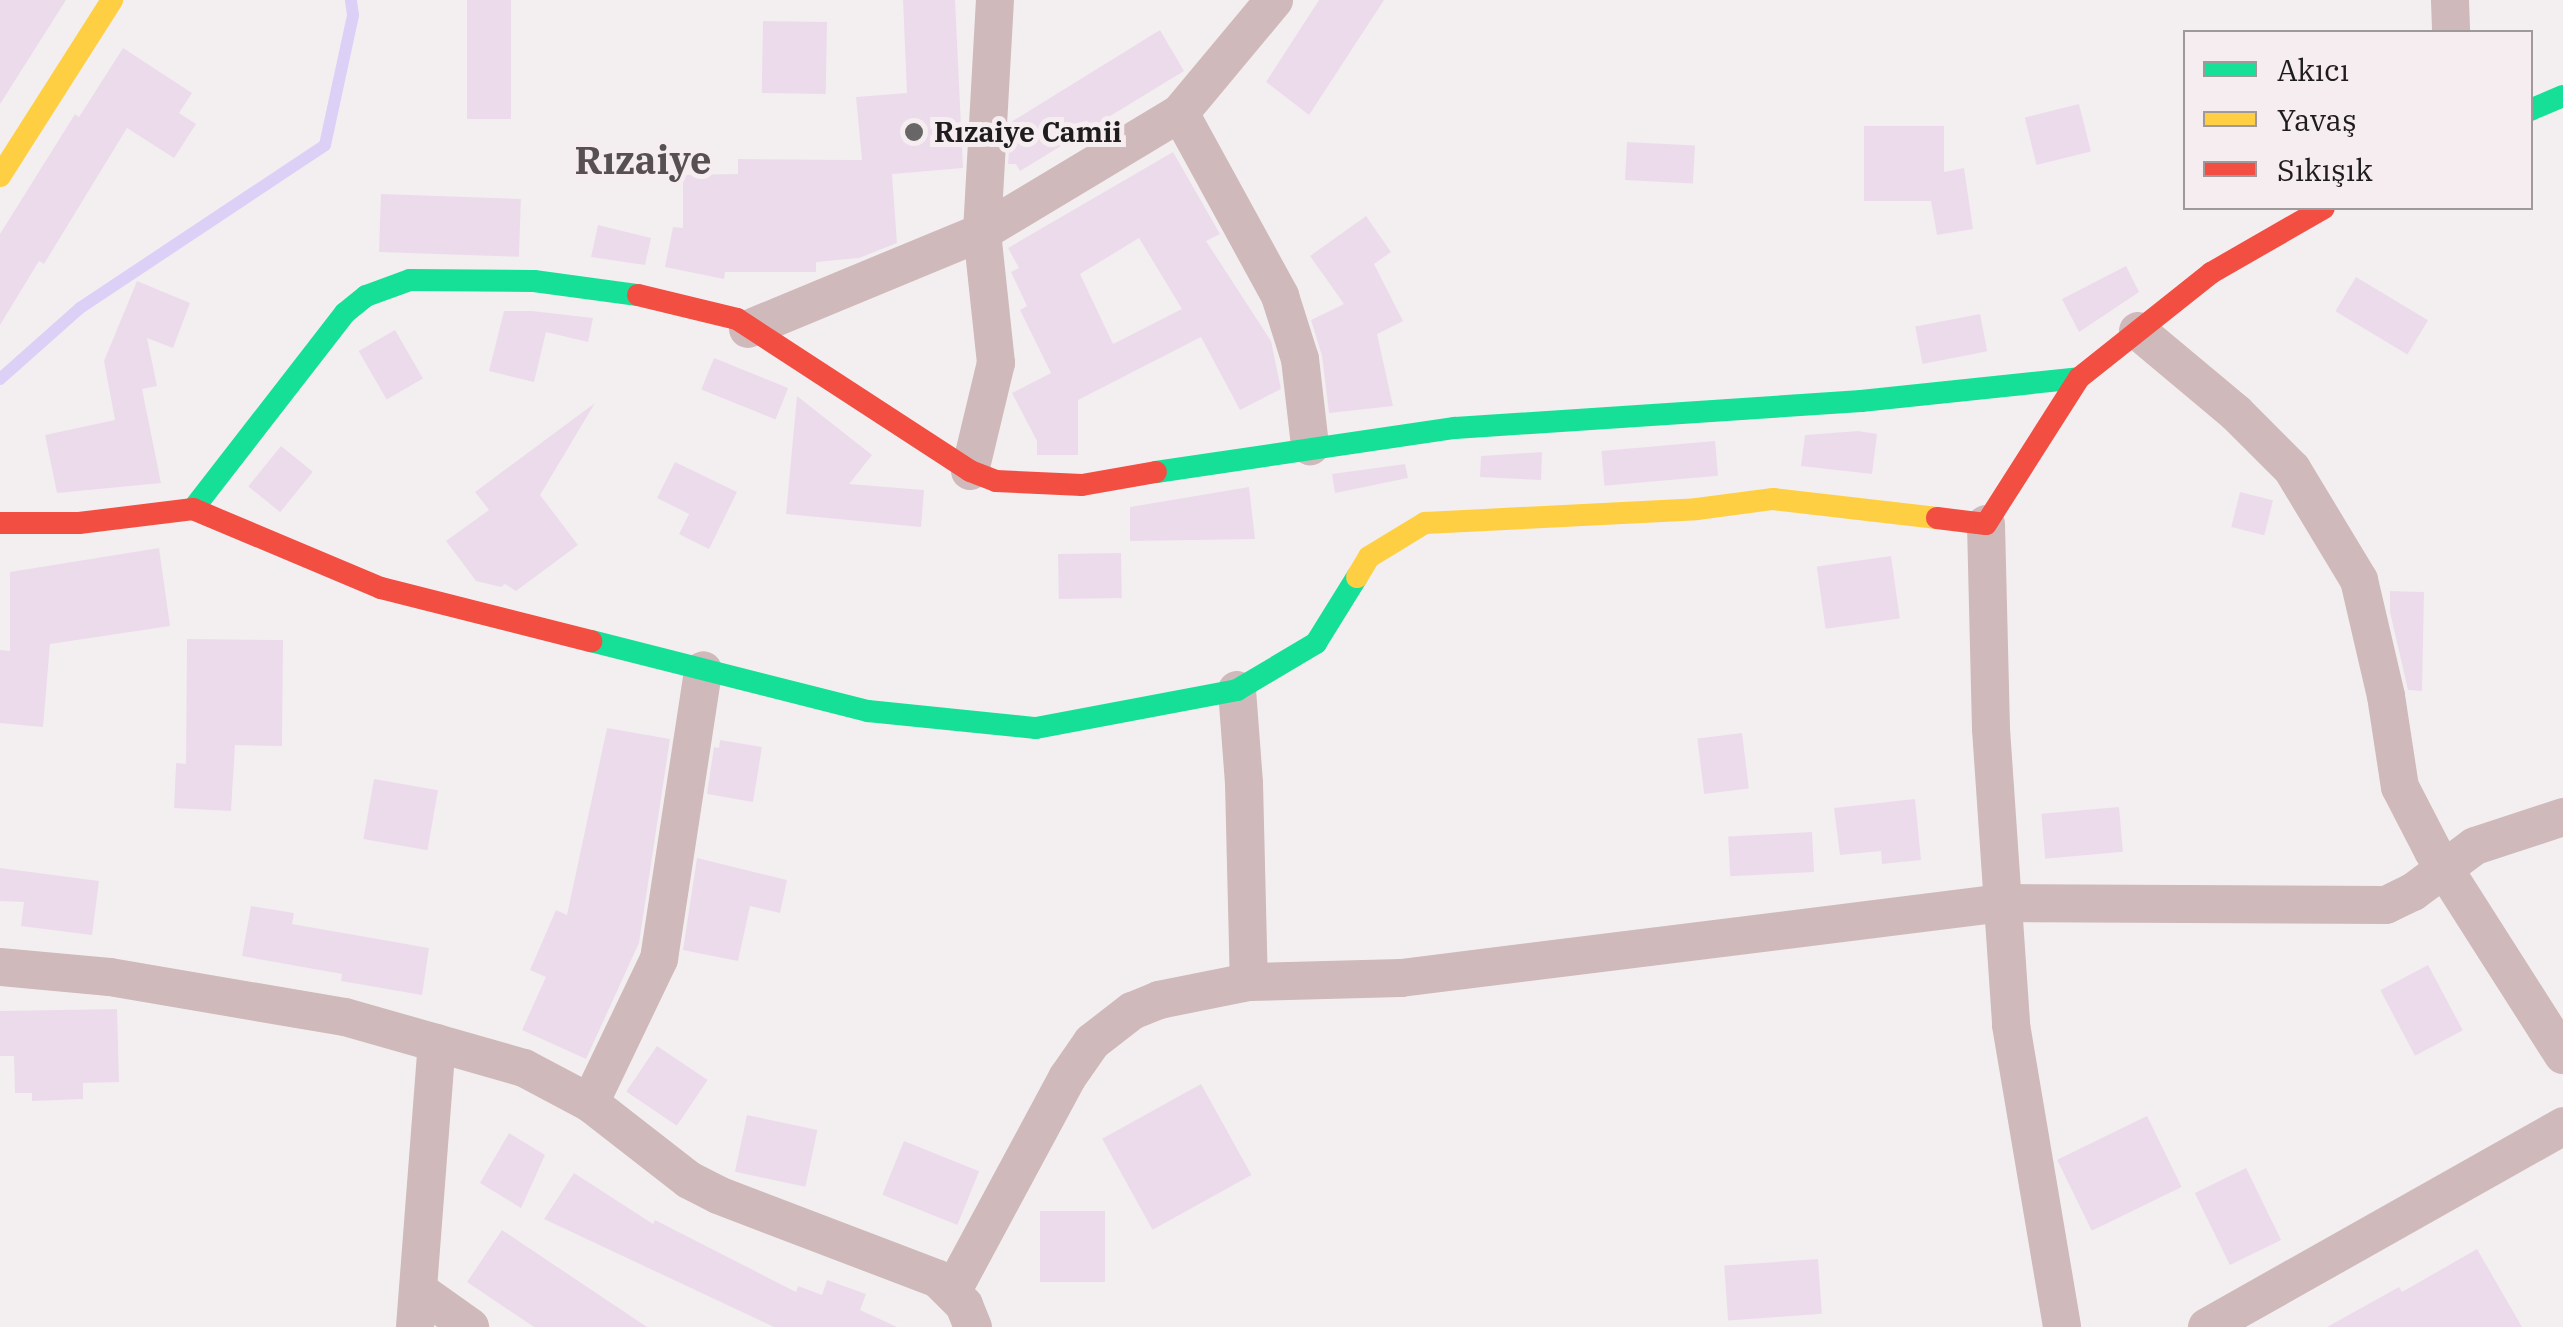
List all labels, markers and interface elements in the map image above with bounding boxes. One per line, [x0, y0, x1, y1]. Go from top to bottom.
legend [2183, 30, 2533, 210]
text: Akıcı [2277, 50, 2349, 89]
text: Yavaş [2277, 100, 2357, 139]
place label: Rızaiye Camii [934, 115, 1122, 149]
marker: Rızaiye Camii [903, 121, 925, 143]
district label: Rızaiye [575, 137, 711, 183]
text: Sıkışık [2277, 150, 2373, 189]

